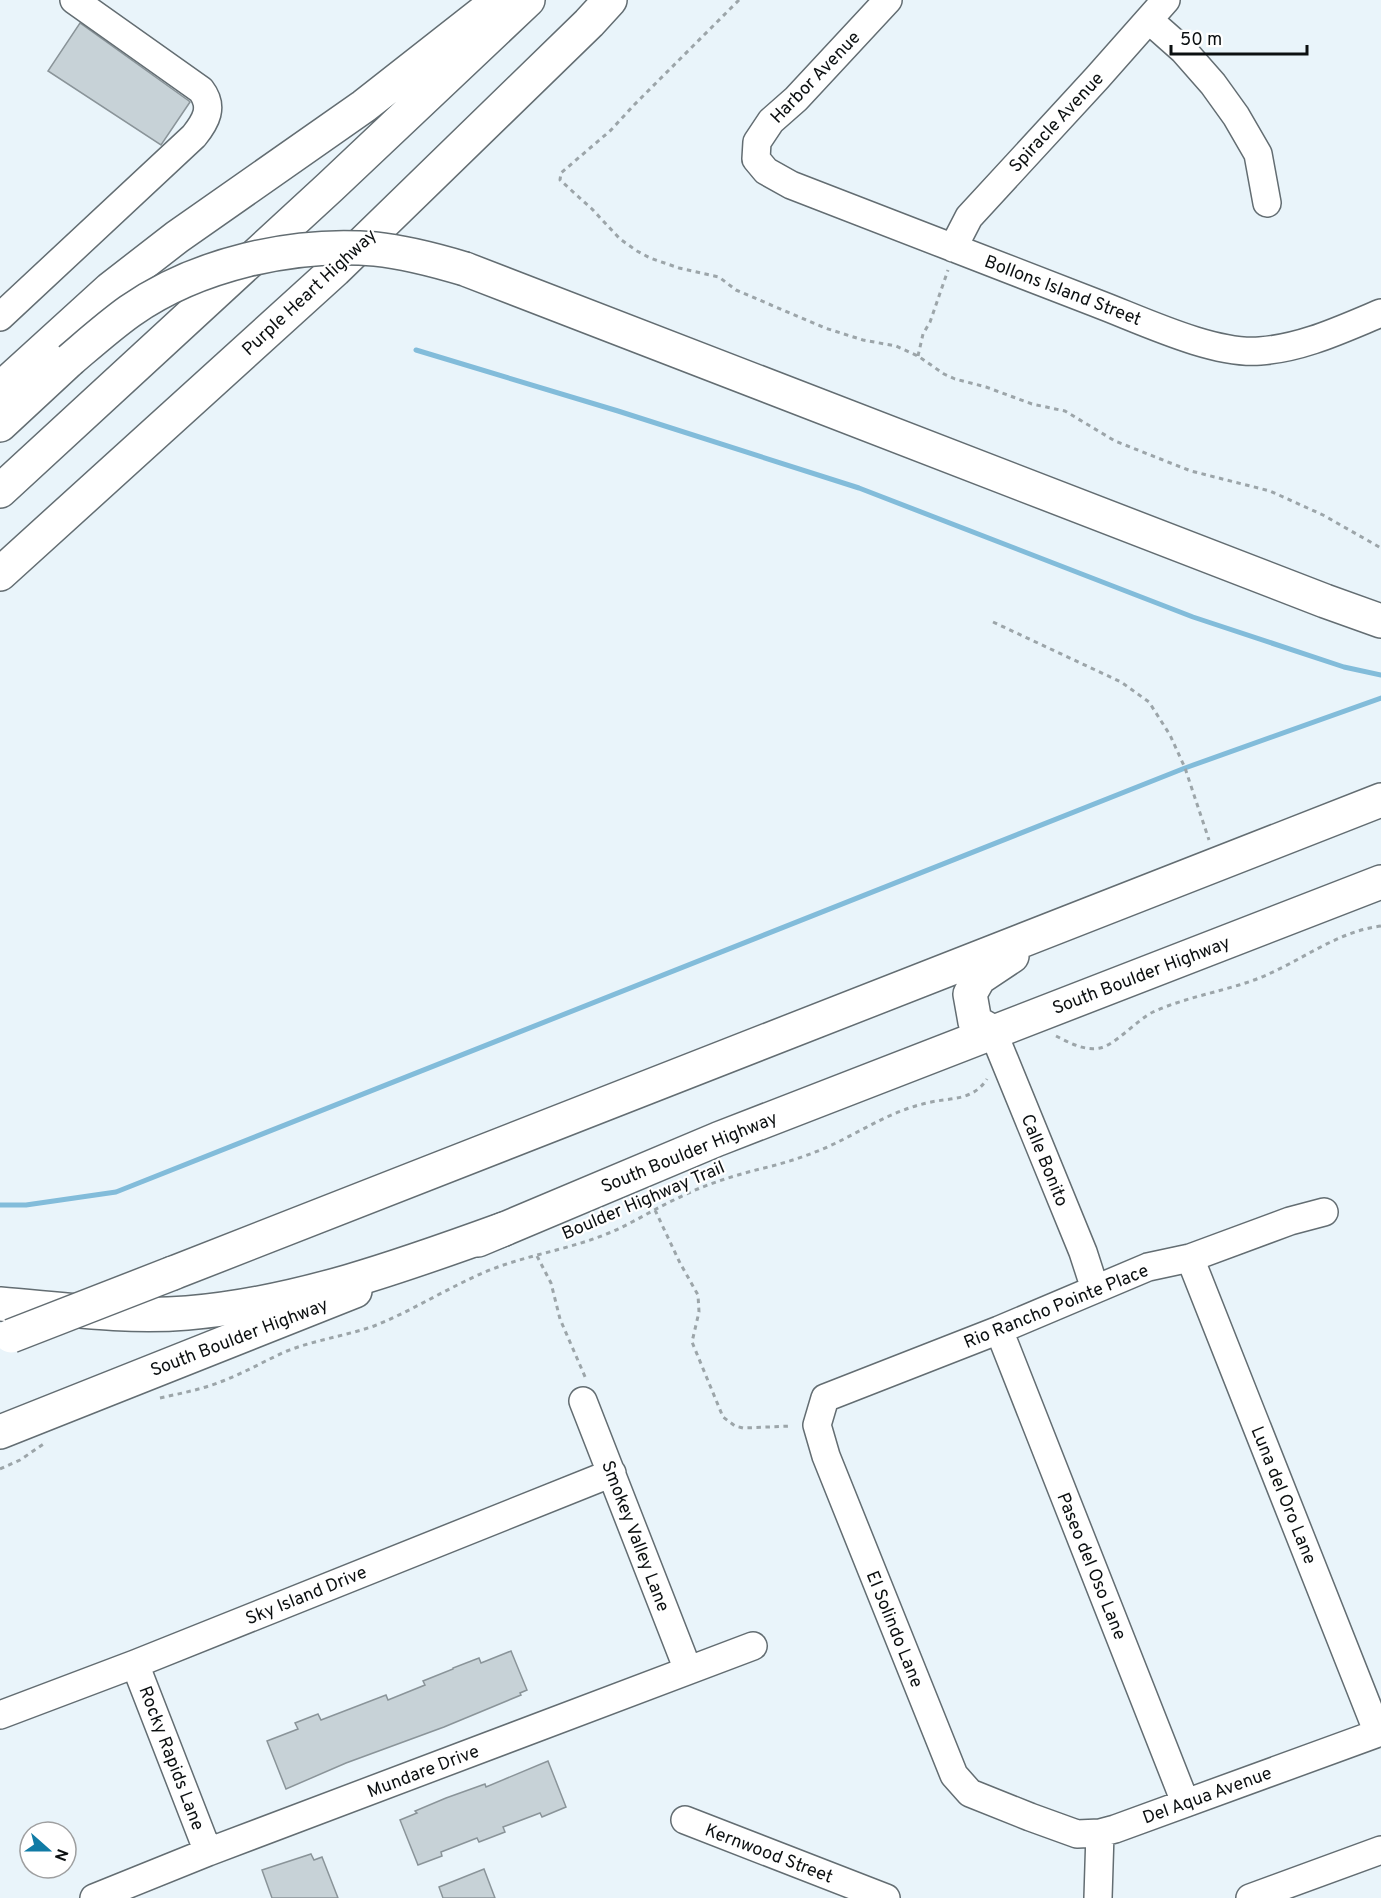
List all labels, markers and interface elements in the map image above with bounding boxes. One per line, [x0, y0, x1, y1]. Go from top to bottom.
scale bar [1171, 18, 1308, 56]
street label: Harbor Avenue [766, 27, 866, 129]
text: 50 m [1180, 29, 1222, 52]
street label: Spiracle Avenue [1005, 68, 1109, 178]
street label: Purple Heart Highway [238, 225, 382, 362]
street label: Bollons Island Street [981, 251, 1144, 332]
street label: South Boulder Highway [1049, 932, 1234, 1021]
street label: South Boulder Highway [598, 1107, 781, 1199]
street label: Calle Bonito [1015, 1111, 1073, 1210]
street label: Boulder Highway Trail [559, 1157, 729, 1246]
street label: Rio Rancho Pointe Place [961, 1260, 1152, 1355]
street label: South Boulder Highway [147, 1294, 332, 1383]
street label: Luna del Oro Lane [1244, 1423, 1321, 1568]
street label: Smokey Valley Lane [595, 1458, 674, 1615]
street label: Paseo del Oso Lane [1051, 1490, 1131, 1644]
street label: Sky Island Drive [243, 1562, 371, 1631]
street label: El Solindo Lane [860, 1568, 928, 1691]
street label: Rocky Rapids Lane [132, 1683, 209, 1834]
street label: Mundare Drive [364, 1741, 483, 1804]
street label: Del Aqua Avenue [1140, 1762, 1275, 1830]
street label: Kernwood Street [701, 1819, 836, 1889]
north arrow [18, 1820, 78, 1880]
text: N [49, 1846, 72, 1864]

